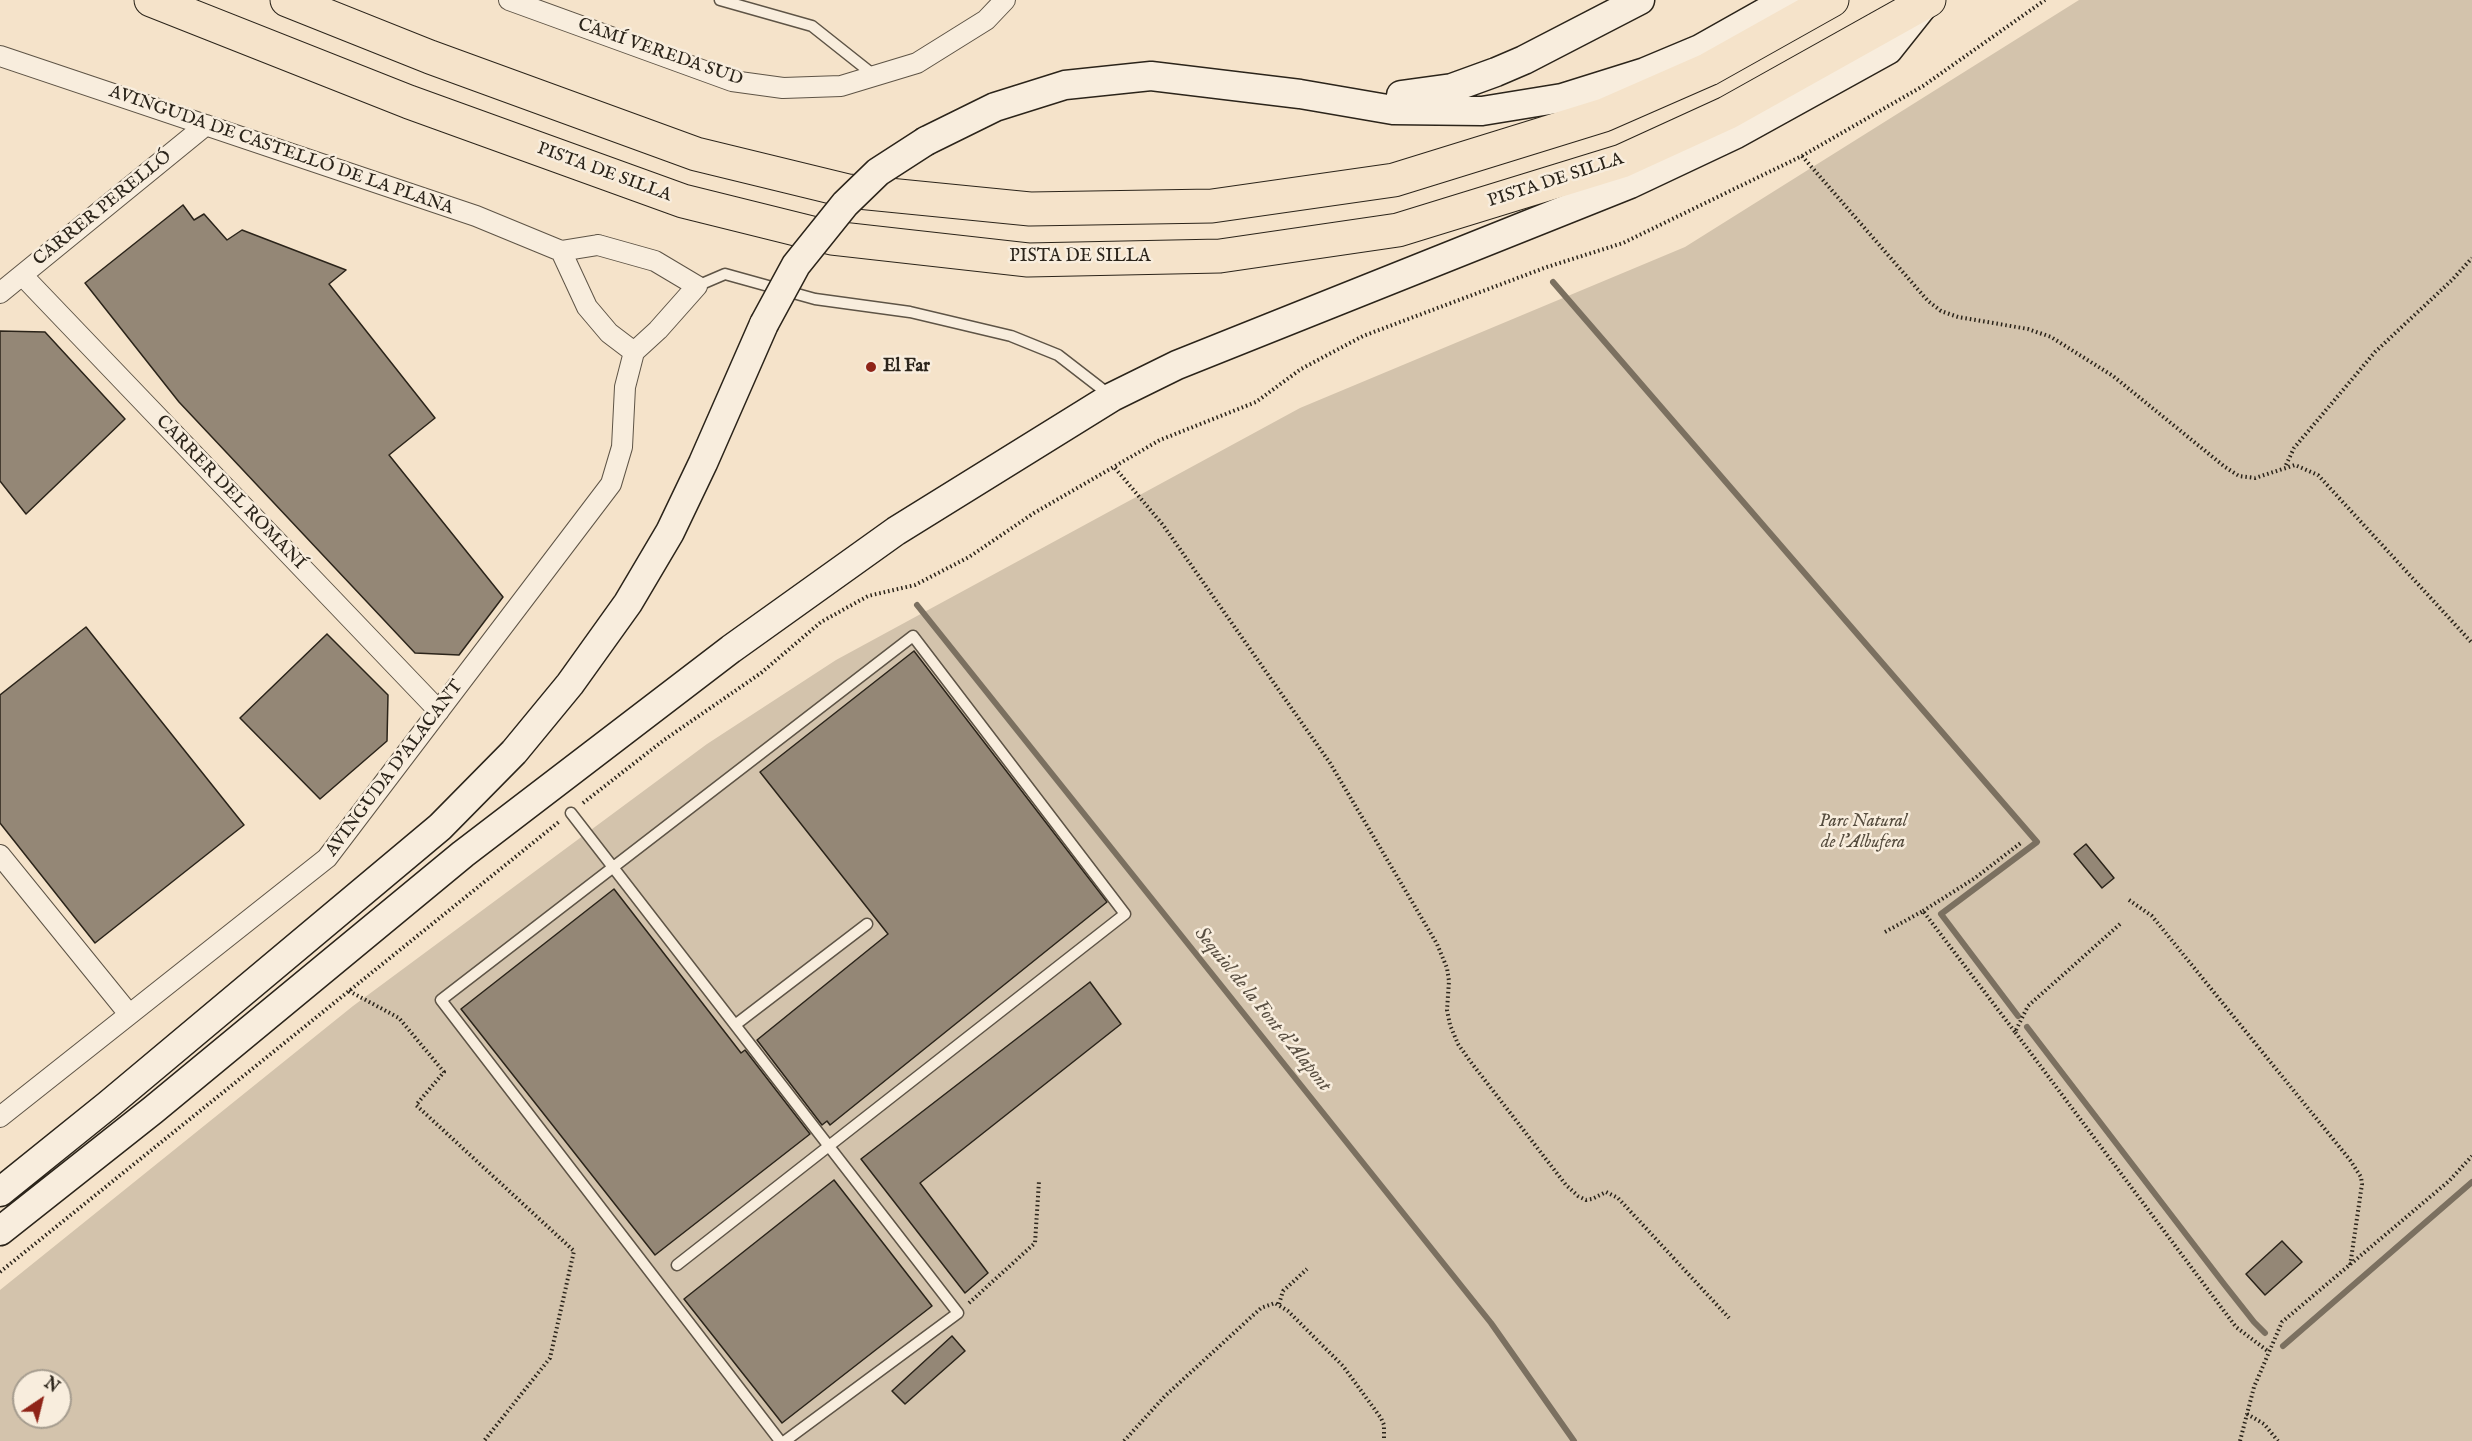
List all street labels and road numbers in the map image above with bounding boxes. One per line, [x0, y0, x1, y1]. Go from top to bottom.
street label: CAMÍ VEREDA SUD [575, 15, 745, 91]
street label: AVINGUDA DE CASTELLÓ DE LA PLANA [106, 82, 456, 220]
street label: PISTA DE SILLA [534, 139, 674, 207]
street label: CARRER PERELLÓ [30, 147, 176, 271]
street label: PISTA DE SILLA [1485, 149, 1627, 213]
street label: PISTA DE SILLA [1009, 246, 1151, 268]
street label: CARRER DEL ROMANÍ [151, 411, 309, 575]
street label: AVINGUDA D'ALACANT [322, 677, 468, 861]

